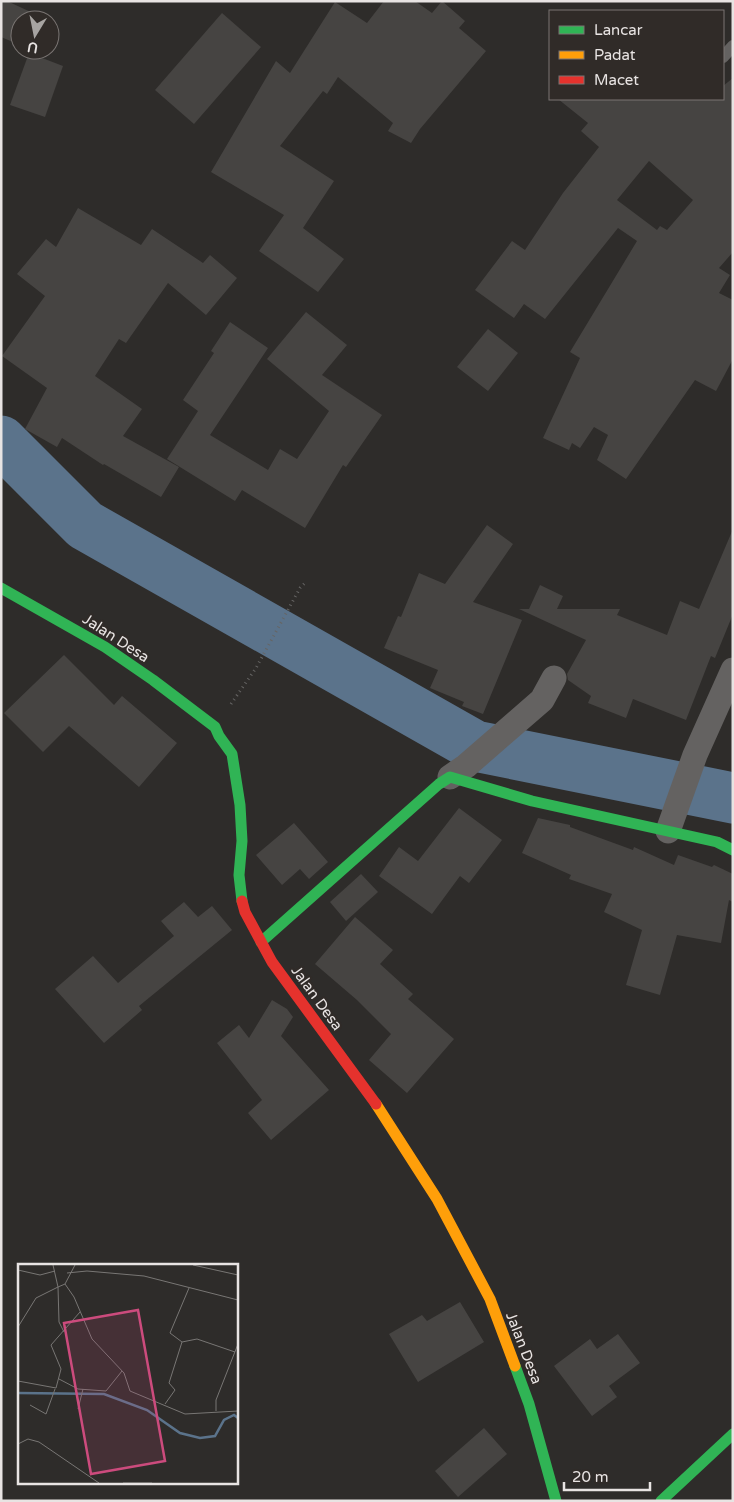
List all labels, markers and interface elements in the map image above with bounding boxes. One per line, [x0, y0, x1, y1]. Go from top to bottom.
north arrow [10, 10, 60, 60]
legend [549, 10, 724, 100]
text: Lancar [594, 21, 643, 39]
text: U [26, 38, 40, 57]
text: Padat [594, 46, 636, 64]
text: Macet [594, 71, 639, 89]
street label: Jalan Desa [79, 610, 153, 666]
street label: Jalan Desa [287, 962, 347, 1034]
inset map [18, 1264, 238, 1484]
street label: Jalan Desa [502, 1309, 546, 1387]
scale bar [564, 1460, 650, 1492]
text: 20 m [572, 1468, 609, 1486]

